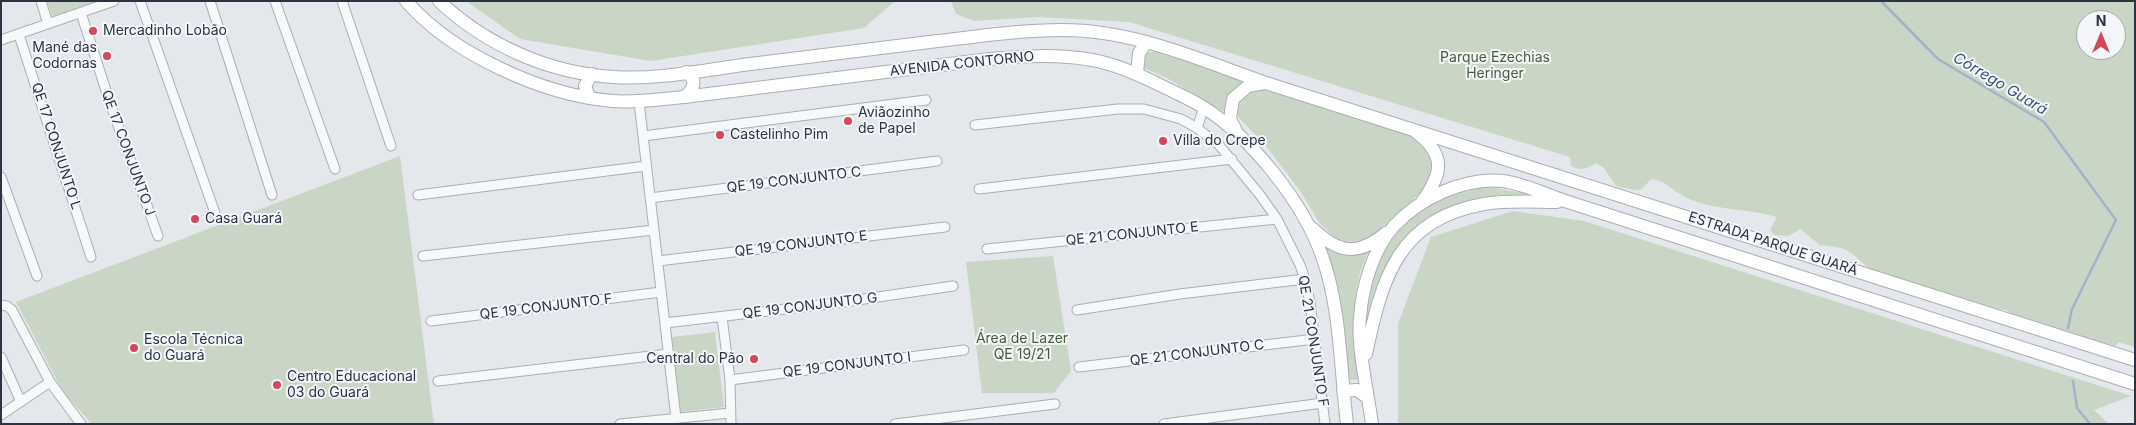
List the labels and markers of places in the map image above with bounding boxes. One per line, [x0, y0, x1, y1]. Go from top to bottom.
place label: Mercadinho Lobão [103, 23, 227, 39]
marker: Mercadinho Lobão [87, 25, 99, 37]
place label: Mané das Codornas [32, 40, 97, 72]
marker: Mané das Codornas [101, 50, 113, 62]
place label: Aviãozinho de Papel [858, 105, 930, 138]
marker: Aviãozinho de Papel [842, 115, 854, 127]
place label: Castelinho Pim [730, 127, 828, 143]
marker: Castelinho Pim [714, 129, 726, 141]
place label: Villa do Crepe [1173, 133, 1266, 149]
marker: Villa do Crepe [1157, 135, 1169, 147]
place label: Casa Guará [205, 211, 282, 227]
marker: Casa Guará [189, 213, 201, 225]
place label: Escola Técnica do Guará [144, 332, 243, 364]
marker: Escola Técnica do Guará [128, 342, 140, 354]
place label: Central do Pão [646, 351, 744, 367]
marker: Central do Pão [748, 353, 760, 365]
place label: Centro Educacional 03 do Guará [287, 369, 416, 402]
marker: Centro Educacional 03 do Guará [271, 379, 283, 391]

